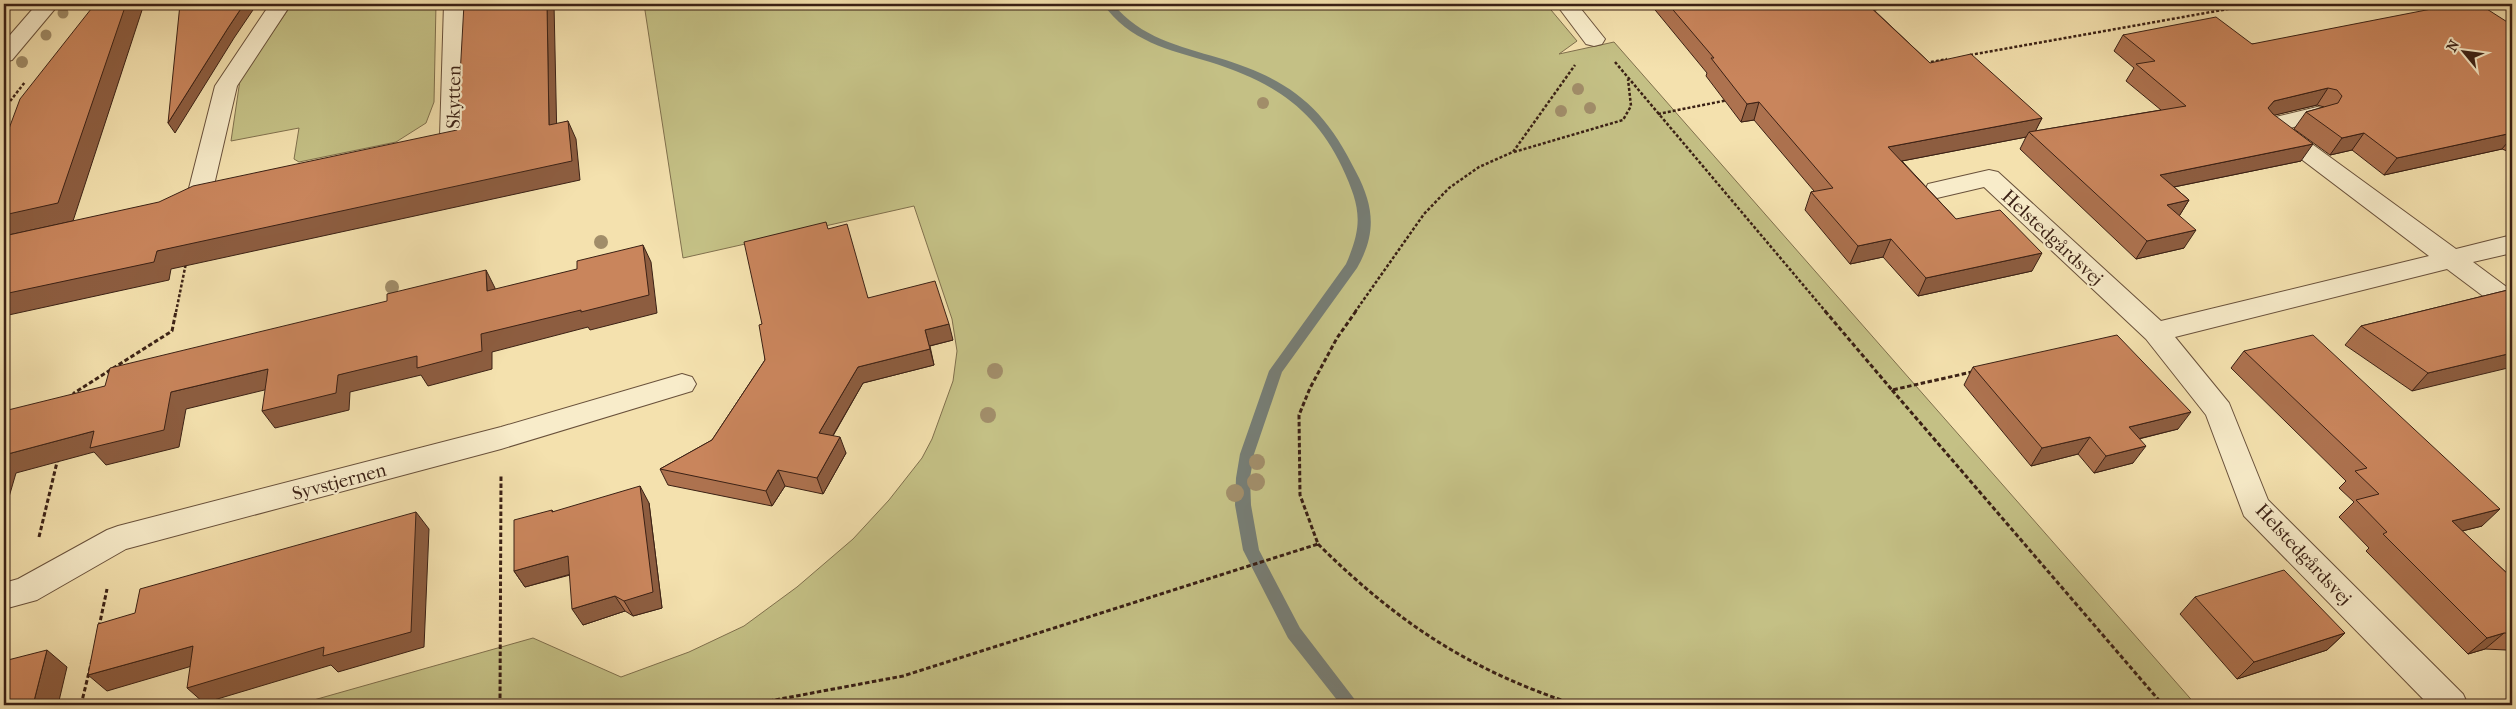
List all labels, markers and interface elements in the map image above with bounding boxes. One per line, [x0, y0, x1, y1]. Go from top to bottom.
north arrow [2438, 28, 2488, 78]
text: N [2443, 37, 2463, 55]
street label: Skytten [442, 65, 466, 129]
street label: Helstedgårdsvej [1997, 185, 2108, 290]
street label: Syvstjernen [290, 459, 389, 505]
street label: Helstedgårdsvej [2251, 499, 2356, 610]

